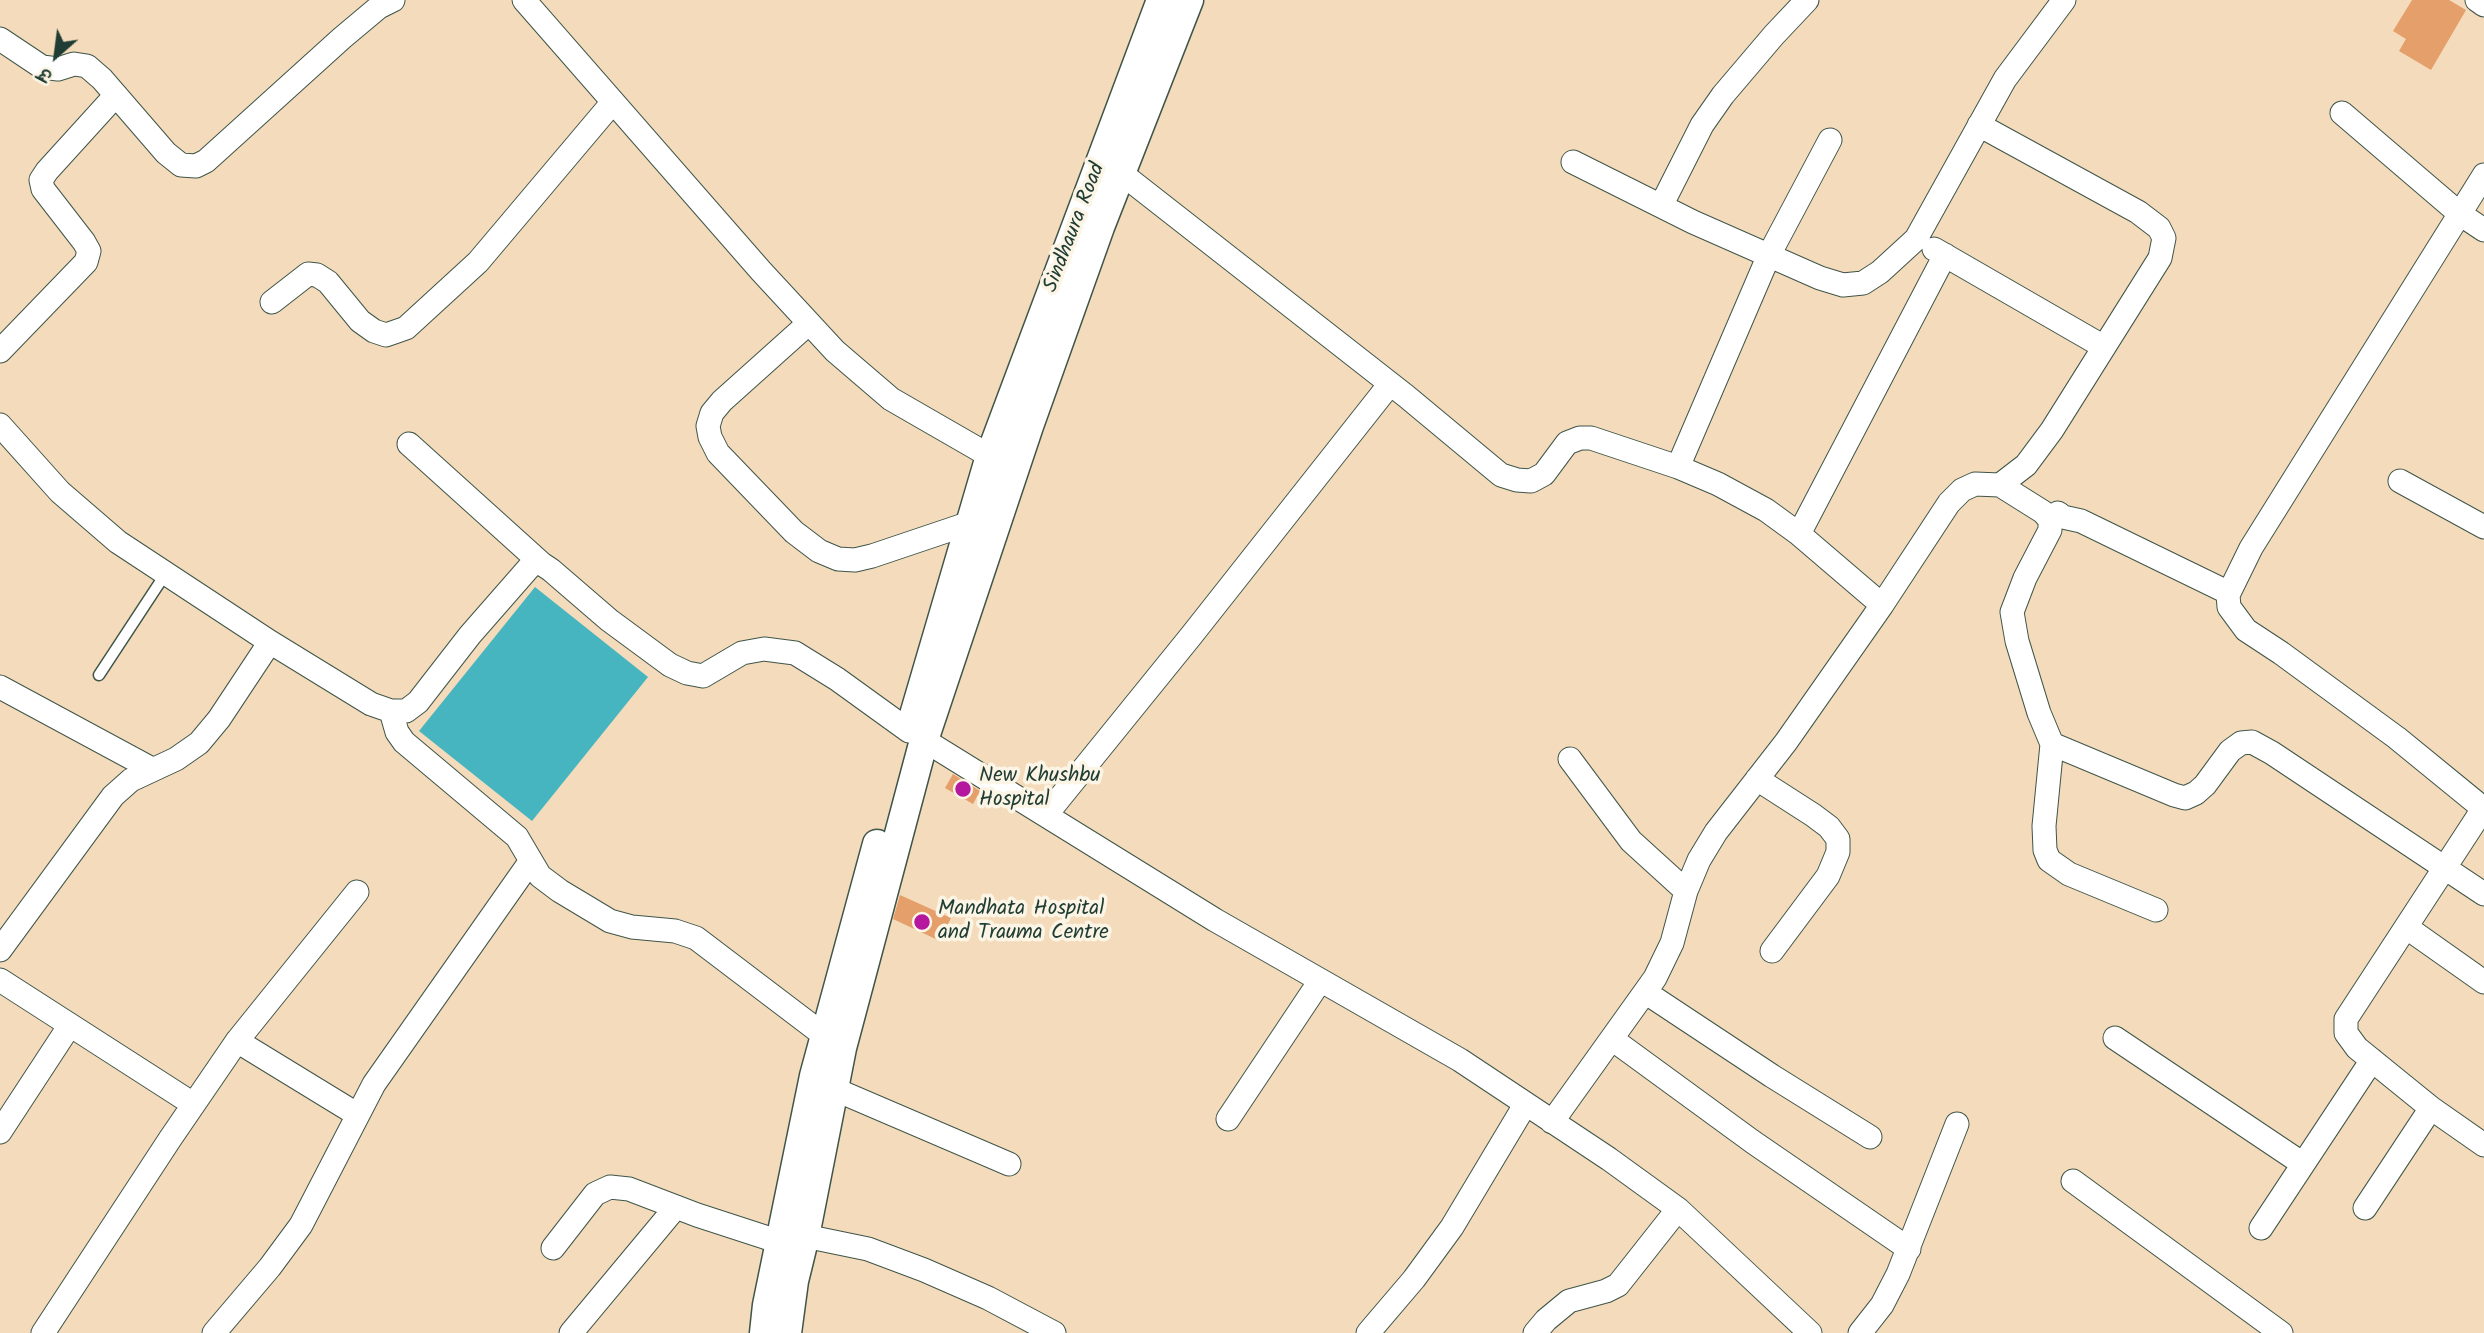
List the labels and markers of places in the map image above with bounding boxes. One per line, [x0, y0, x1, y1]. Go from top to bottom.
place label: New Khushbu Hospital [979, 764, 1100, 814]
marker: New Khushbu Hospital [953, 779, 973, 799]
place label: Mandhata Hospital and Trauma Centre [938, 897, 1109, 947]
marker: Mandhata Hospital and Trauma Centre [912, 912, 932, 932]

